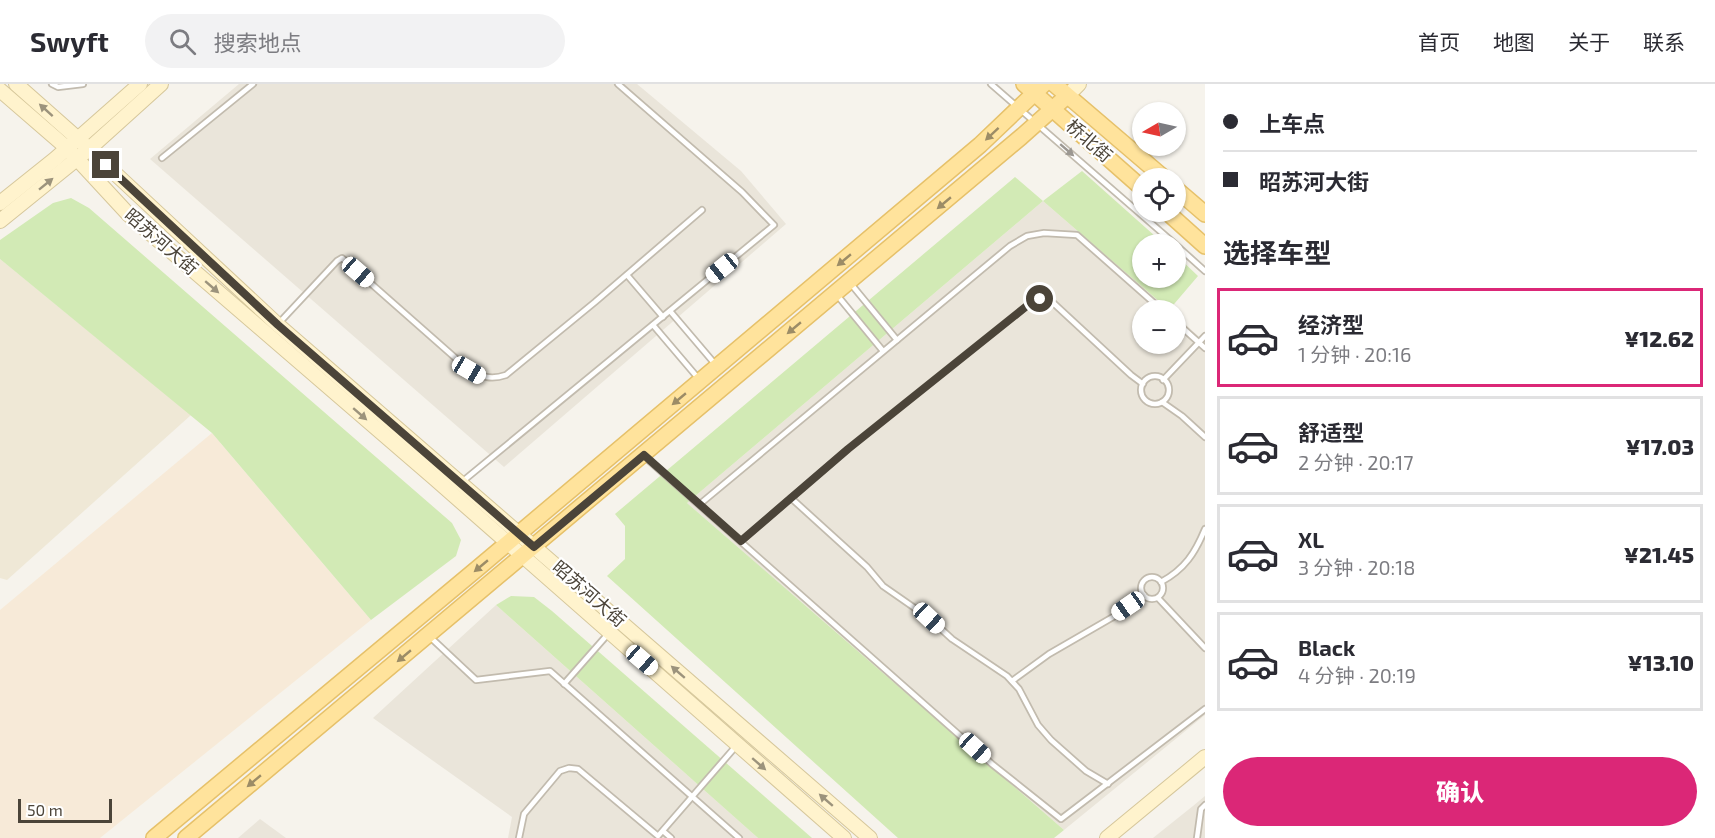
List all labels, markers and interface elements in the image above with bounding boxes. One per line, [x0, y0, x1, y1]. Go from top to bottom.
search box [145, 14, 565, 68]
text: Swyft [30, 24, 109, 58]
icon: search [166, 25, 199, 58]
text: 搜索地点 [214, 29, 302, 55]
text: 首页 [1418, 29, 1460, 54]
text: 地图 [1493, 29, 1535, 54]
text: 关于 [1568, 29, 1610, 54]
text: 联系 [1643, 29, 1685, 54]
north arrow [1132, 102, 1186, 156]
map controls [1132, 102, 1186, 354]
one-way arrow [39, 104, 54, 117]
text: 上车点 [1259, 110, 1325, 136]
street label: 桥北街 [1062, 114, 1117, 166]
one-way arrow [985, 127, 1000, 141]
one-way arrow [1059, 143, 1074, 157]
route end [92, 151, 119, 178]
button: locate [1132, 168, 1186, 222]
text: 昭苏河大街 [1259, 168, 1369, 194]
one-way arrow [38, 179, 53, 191]
one-way arrow [936, 196, 952, 209]
street label: 昭苏河大街 [120, 203, 203, 279]
button: + [1132, 234, 1186, 288]
text: 选择车型 [1223, 236, 1331, 268]
car [702, 250, 742, 286]
car [339, 253, 377, 291]
one-way arrow [837, 253, 852, 266]
one-way arrow [204, 280, 220, 293]
route start [1026, 285, 1053, 312]
button: − [1132, 300, 1186, 354]
icon: car [1226, 311, 1280, 365]
text: 经济型 [1298, 311, 1364, 337]
one-way arrow [787, 321, 802, 334]
text: ¥12.62 [1624, 325, 1694, 351]
text: 1 分钟 · 20:16 [1298, 342, 1411, 366]
car [449, 353, 489, 387]
one-way arrow [671, 393, 687, 406]
one-way arrow [352, 407, 367, 420]
icon: car [1226, 419, 1280, 473]
text: 舒适型 [1298, 419, 1364, 445]
text: ¥17.03 [1626, 433, 1694, 459]
text: 2 分钟 · 20:17 [1298, 450, 1414, 474]
text: XL [1298, 526, 1324, 552]
icon: car [1226, 527, 1280, 581]
text: ¥21.45 [1624, 541, 1694, 567]
street label: 昭苏河大街 [548, 555, 631, 631]
text: 3 分钟 · 20:18 [1298, 555, 1415, 579]
one-way arrow [473, 559, 489, 572]
car [1108, 588, 1148, 624]
car [910, 599, 948, 637]
text: Black [1298, 634, 1355, 660]
icon: car [1226, 635, 1280, 689]
car [623, 641, 661, 679]
one-way arrow [397, 649, 412, 662]
text: ¥13.10 [1628, 649, 1694, 675]
text: 4 分钟 · 20:19 [1298, 663, 1416, 687]
one-way arrow [671, 666, 686, 679]
car [956, 729, 994, 767]
one-way arrow [751, 757, 767, 770]
button: 确认 [1223, 757, 1697, 826]
one-way arrow [247, 775, 262, 787]
one-way arrow [818, 793, 833, 807]
scale bar [18, 796, 112, 824]
text: 50 m [27, 800, 63, 819]

